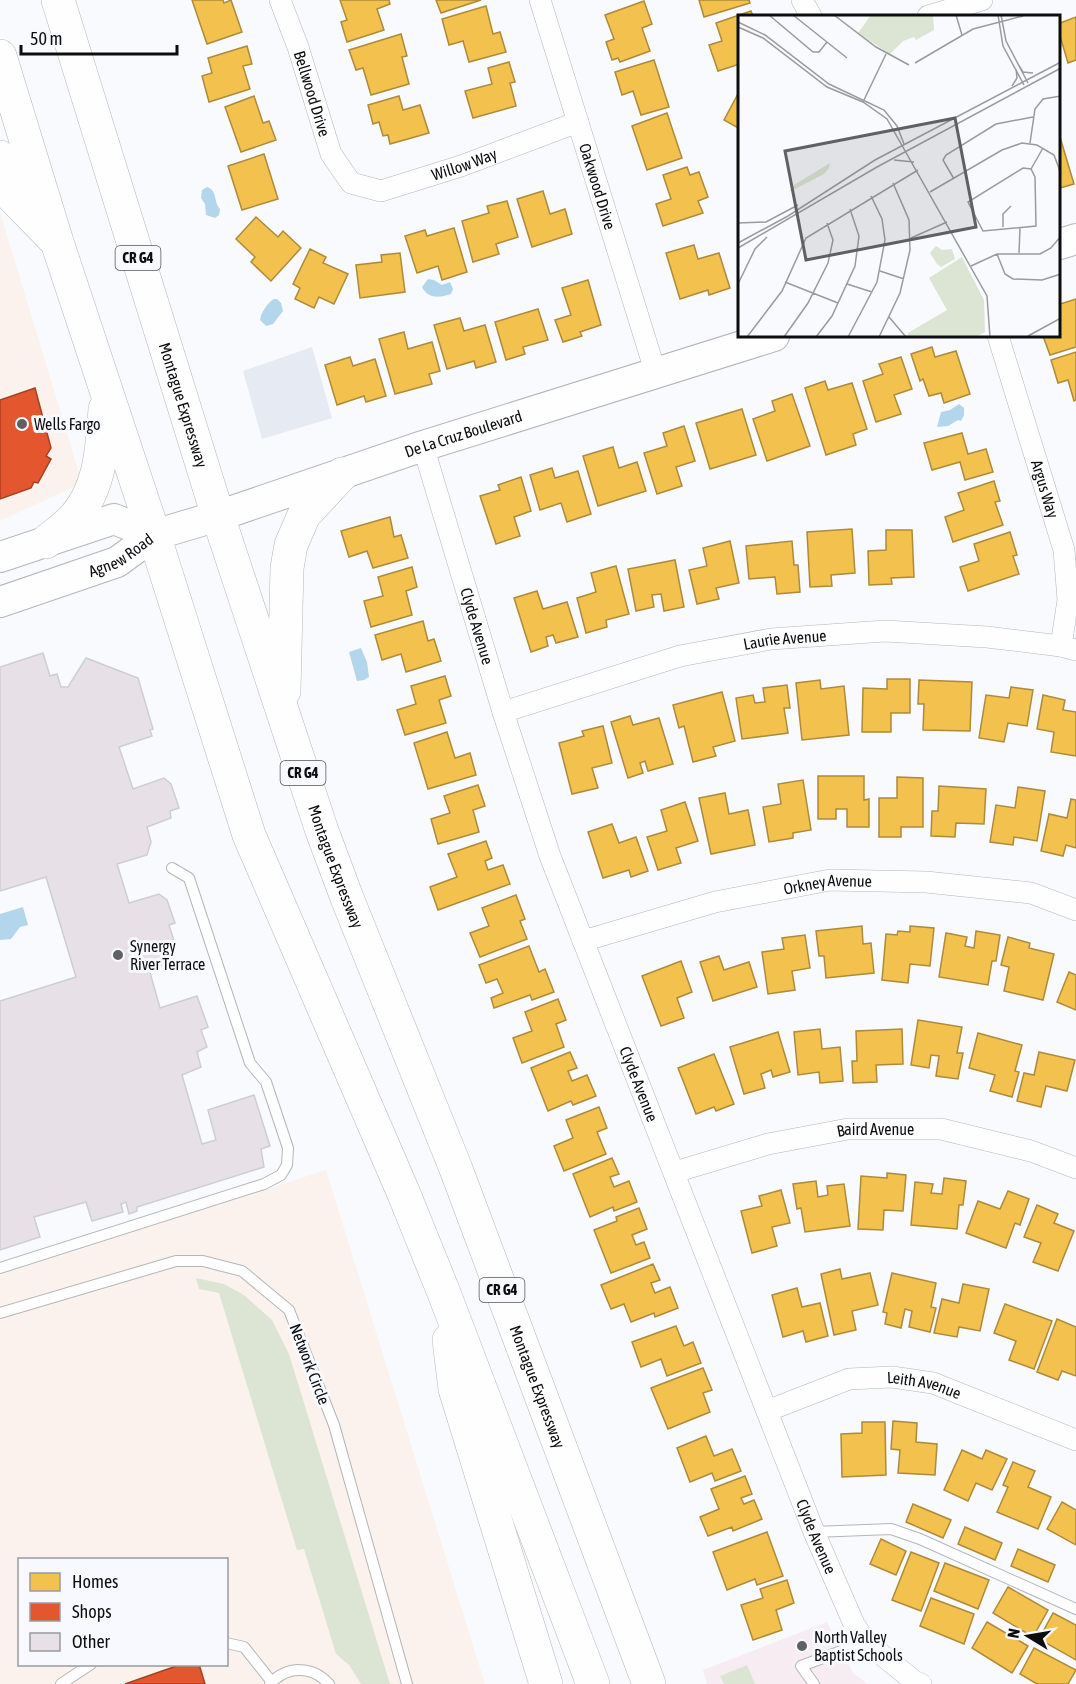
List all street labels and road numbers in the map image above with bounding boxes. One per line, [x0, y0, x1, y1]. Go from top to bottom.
street label: Bellwood Drive [291, 49, 334, 138]
street label: Oakwood Drive [576, 141, 620, 232]
street label: Willow Way [429, 144, 500, 184]
road number: CR G4 [116, 246, 160, 270]
street label: Montague Expressway [156, 340, 212, 470]
street label: De La Cruz Boulevard [402, 407, 524, 461]
street label: Argus Way [1028, 458, 1063, 521]
street label: Agnew Road [86, 530, 157, 580]
street label: Clyde Avenue [457, 586, 497, 667]
street label: Laurie Avenue [742, 626, 827, 653]
road number: CR G4 [280, 761, 326, 785]
street label: Montague Expressway [305, 803, 367, 931]
street label: Orkney Avenue [782, 871, 872, 898]
street label: Clyde Avenue [616, 1044, 662, 1124]
street label: Baird Avenue [835, 1120, 914, 1140]
road number: CR G4 [480, 1278, 524, 1302]
street label: Network Circle [286, 1321, 334, 1407]
street label: Montague Expressway [506, 1323, 569, 1451]
street label: Leith Avenue [886, 1368, 964, 1402]
street label: Clyde Avenue [793, 1497, 840, 1576]

